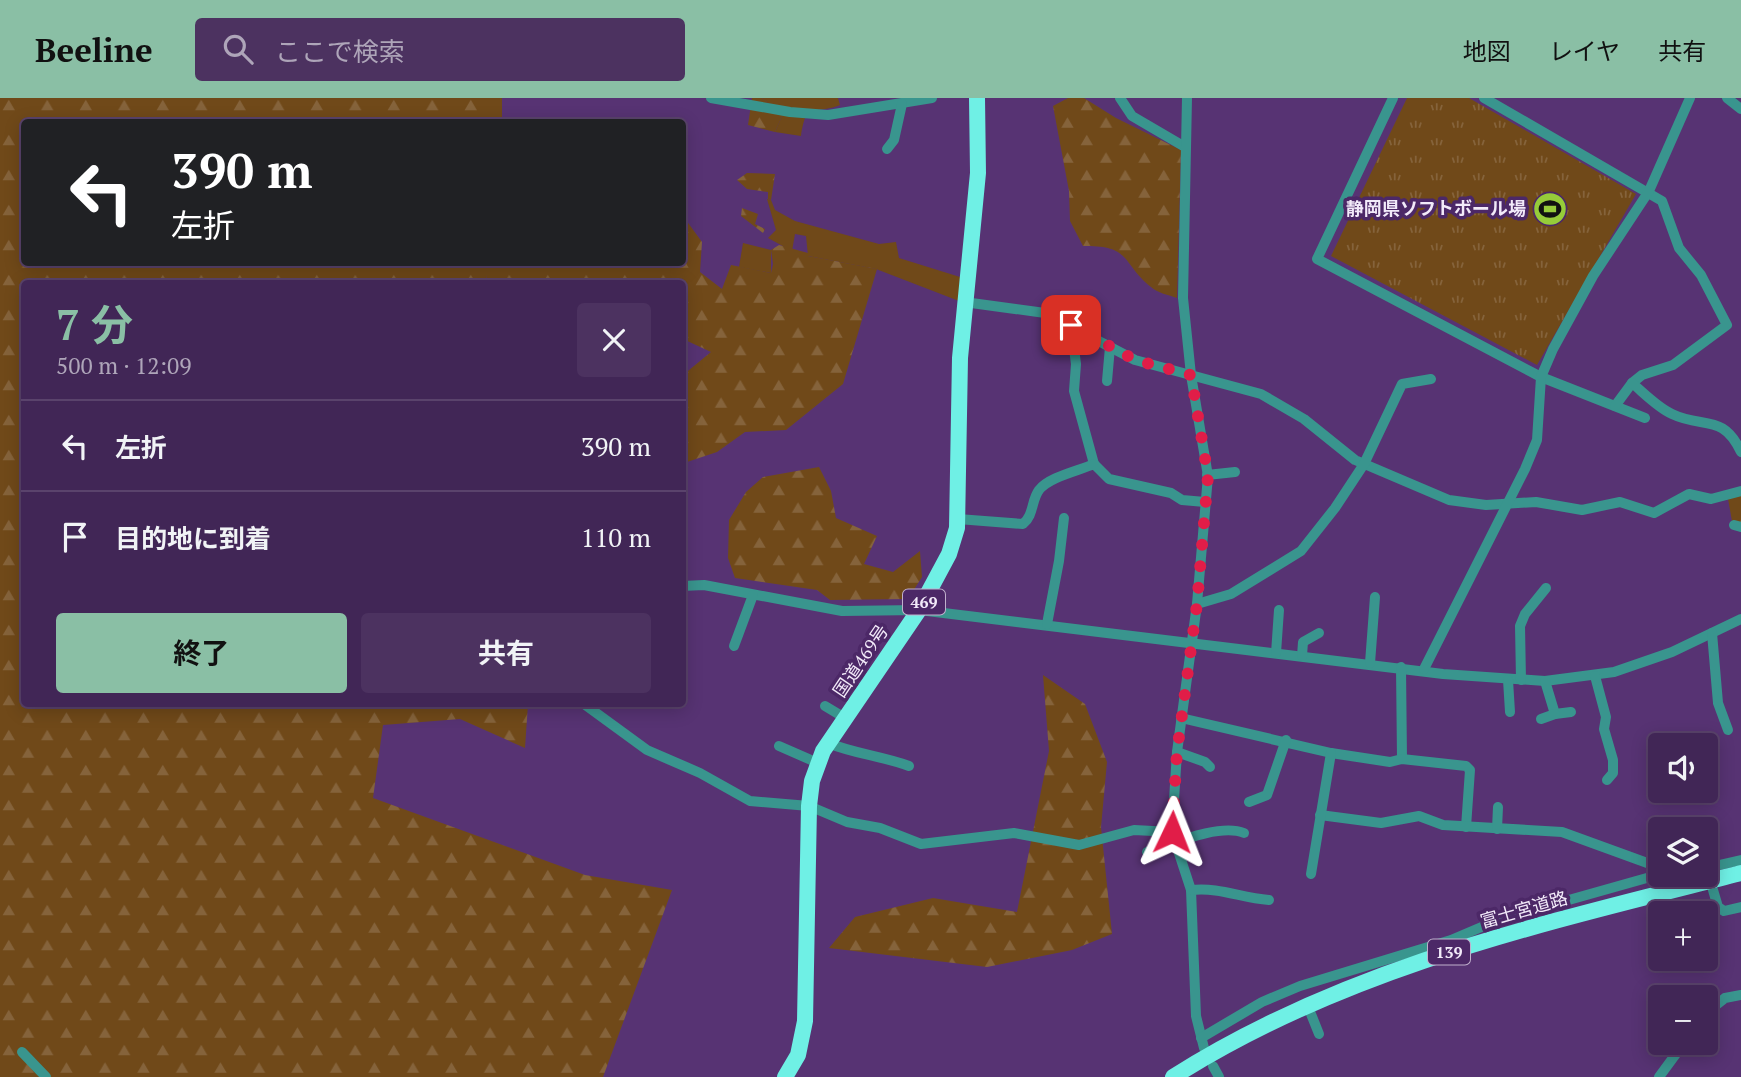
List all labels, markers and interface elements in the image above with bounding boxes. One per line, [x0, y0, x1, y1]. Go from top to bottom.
search box [195, 18, 685, 81]
text: Beeline [35, 28, 153, 71]
icon: search [219, 30, 257, 68]
text: ここで検索 [275, 34, 405, 68]
text: 地図 [1463, 35, 1511, 67]
text: レイヤ [1549, 35, 1620, 67]
text: 共有 [1658, 35, 1706, 67]
text: 390 m [171, 137, 313, 202]
icon: left [56, 147, 147, 238]
sports icon: 静岡県ソフトボール場 [1531, 190, 1569, 228]
place label: 静岡県ソフトボール場 [1346, 196, 1526, 220]
text: 左折 [171, 204, 235, 246]
pin [1041, 295, 1101, 355]
text: 7 分 [56, 296, 133, 352]
button: close [577, 303, 651, 377]
icon: arrive [1052, 306, 1090, 344]
text: 500 m · 12:09 [56, 350, 191, 381]
icon: left [56, 427, 94, 465]
text: 390 m [581, 429, 651, 463]
text: 左折 [115, 430, 167, 464]
icon: arrive [56, 518, 94, 556]
text: 110 m [581, 520, 651, 554]
text: 目的地に到着 [115, 521, 271, 555]
road number: 469 [903, 589, 945, 614]
button: 終了 [56, 613, 347, 693]
button: 共有 [361, 613, 651, 693]
street label: 国道469号 [827, 619, 893, 701]
map controls [1648, 733, 1718, 1055]
button: sound [1648, 733, 1718, 803]
position arrow [1135, 795, 1209, 869]
button: layers [1648, 817, 1718, 887]
street label: 富士宮道路 [1477, 885, 1570, 933]
button: + [1648, 901, 1718, 971]
road number: 139 [1428, 940, 1470, 964]
button: − [1648, 985, 1718, 1055]

